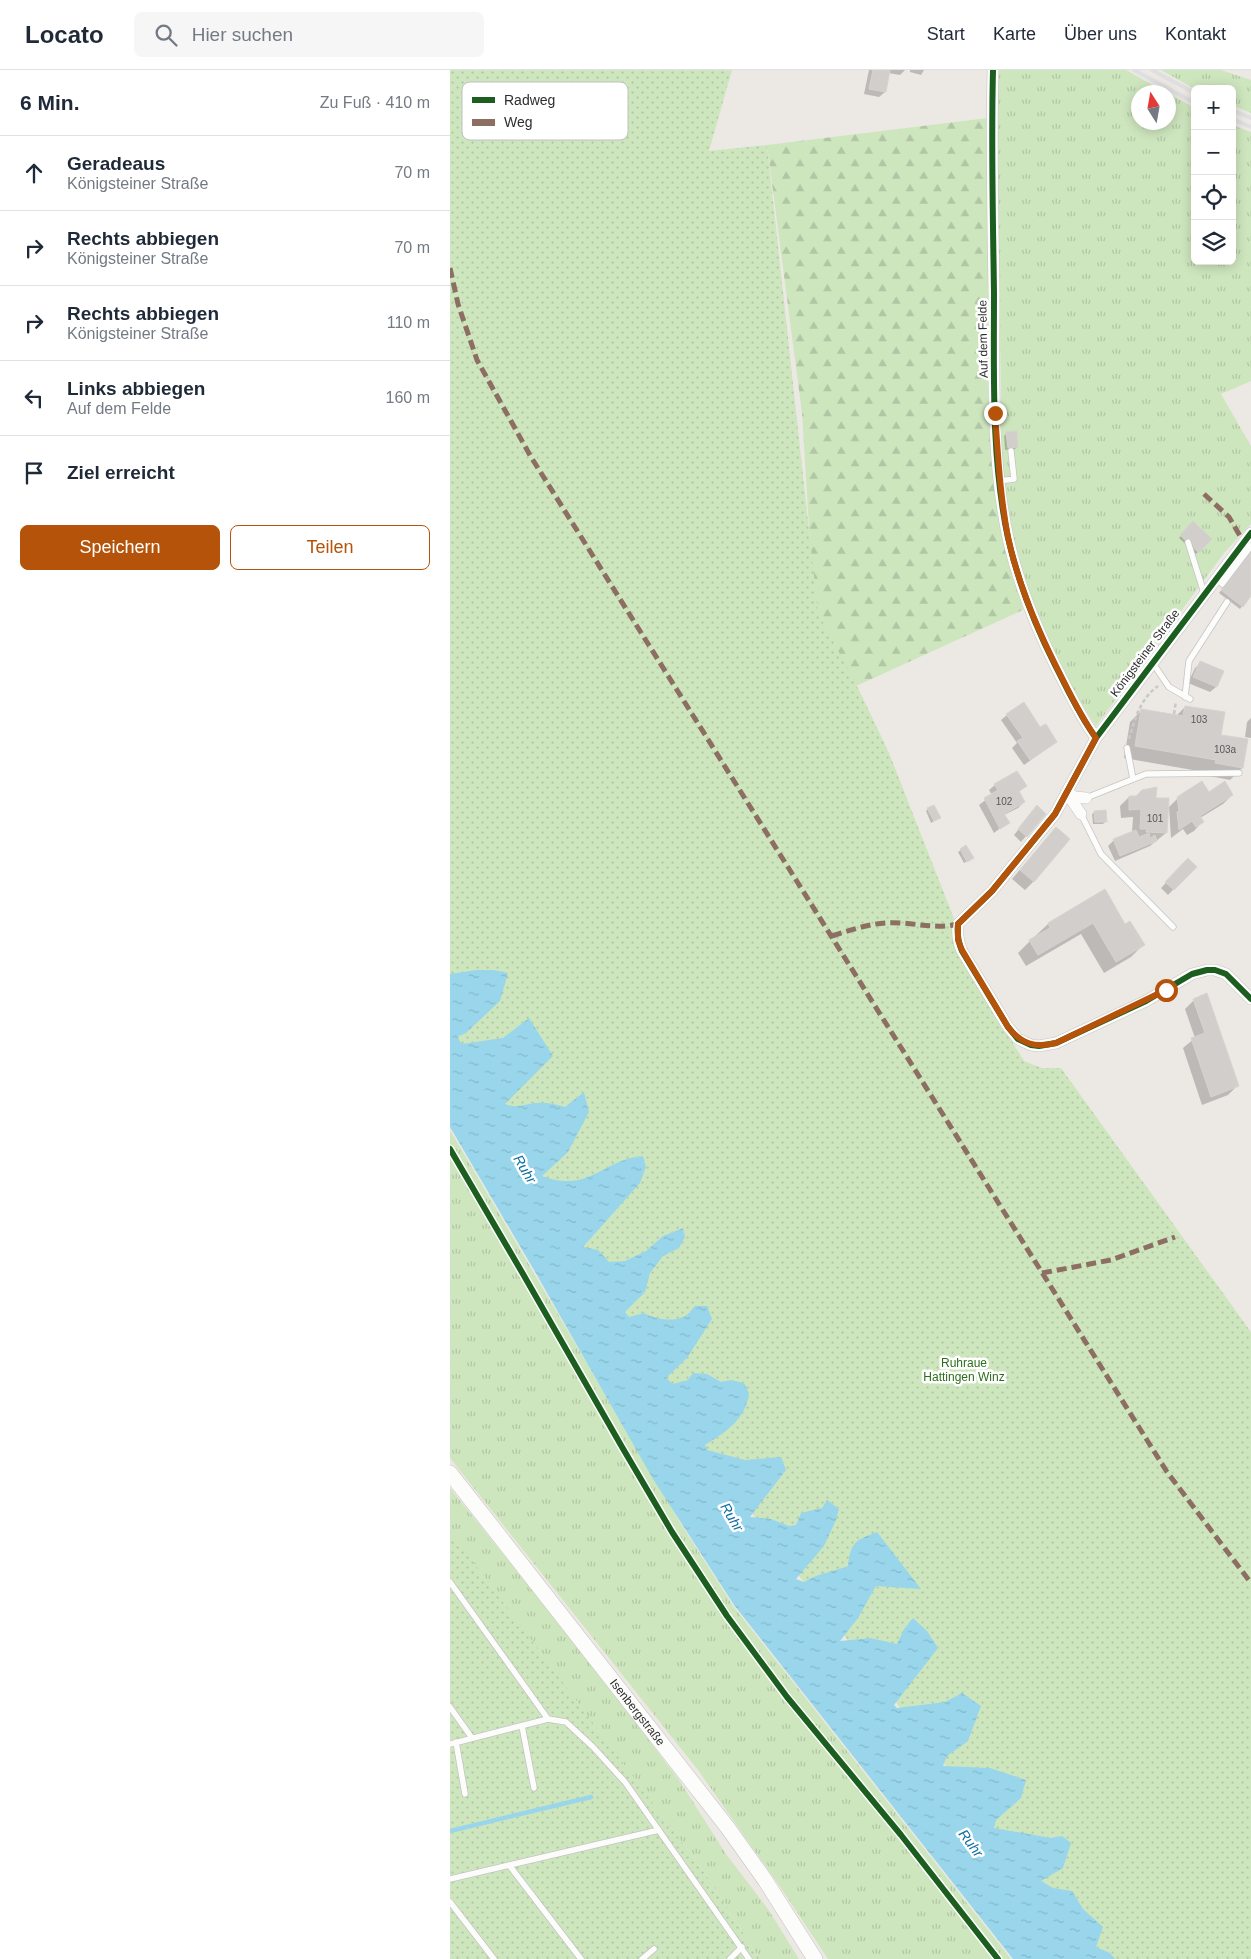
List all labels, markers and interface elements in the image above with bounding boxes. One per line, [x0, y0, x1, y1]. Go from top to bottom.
search box [134, 12, 484, 57]
text: Locato [25, 21, 104, 48]
icon: search [152, 21, 180, 49]
text: Hier suchen [192, 24, 293, 45]
text: Start [927, 24, 965, 44]
text: Karte [993, 24, 1036, 44]
text: Über uns [1064, 24, 1137, 44]
text: Kontakt [1165, 24, 1226, 44]
legend [462, 82, 628, 140]
north arrow [1131, 85, 1176, 130]
map controls [1191, 85, 1236, 265]
button: + [1191, 85, 1236, 130]
text: 6 Min. [20, 91, 80, 114]
text: Radweg [504, 92, 555, 108]
text: Zu Fuß · 410 m [320, 94, 430, 111]
text: Weg [504, 114, 533, 130]
button: − [1191, 130, 1236, 175]
text: Geradeaus [67, 153, 165, 174]
icon: ahead [20, 159, 48, 187]
text: 70 m [394, 164, 430, 181]
text: Königsteiner Straße [67, 175, 208, 192]
button: locate [1191, 175, 1236, 220]
button: layers [1191, 220, 1236, 265]
text: Rechts abbiegen [67, 228, 219, 249]
icon: right [20, 234, 48, 262]
text: 70 m [394, 239, 430, 256]
text: Königsteiner Straße [67, 250, 208, 267]
street label: Auf dem Felde [975, 300, 991, 378]
text: Rechts abbiegen [67, 303, 219, 324]
icon: right [20, 309, 48, 337]
text: 110 m [387, 314, 430, 331]
text: Königsteiner Straße [67, 325, 208, 342]
text: Links abbiegen [67, 378, 205, 399]
icon: left [20, 384, 48, 412]
text: 160 m [386, 389, 430, 406]
text: Auf dem Felde [67, 400, 171, 417]
route end [984, 402, 1007, 425]
icon: arrive [20, 459, 48, 487]
text: Ziel erreicht [67, 462, 175, 483]
button: Speichern [20, 525, 220, 570]
button: Teilen [230, 525, 430, 570]
street label: Königsteiner Straße [1107, 606, 1183, 700]
house number: 103 [1191, 714, 1208, 725]
house number: 103a [1214, 744, 1237, 755]
house number: 102 [996, 796, 1013, 807]
house number: 101 [1147, 813, 1164, 824]
route start [1155, 979, 1178, 1002]
water label: Ruhr [510, 1152, 540, 1187]
park label: Ruhraue Hattingen Winz [923, 1356, 1005, 1384]
water label: Ruhr [717, 1500, 747, 1535]
street label: Isenbergstraße [607, 1676, 668, 1749]
water label: Ruhr [955, 1826, 987, 1861]

